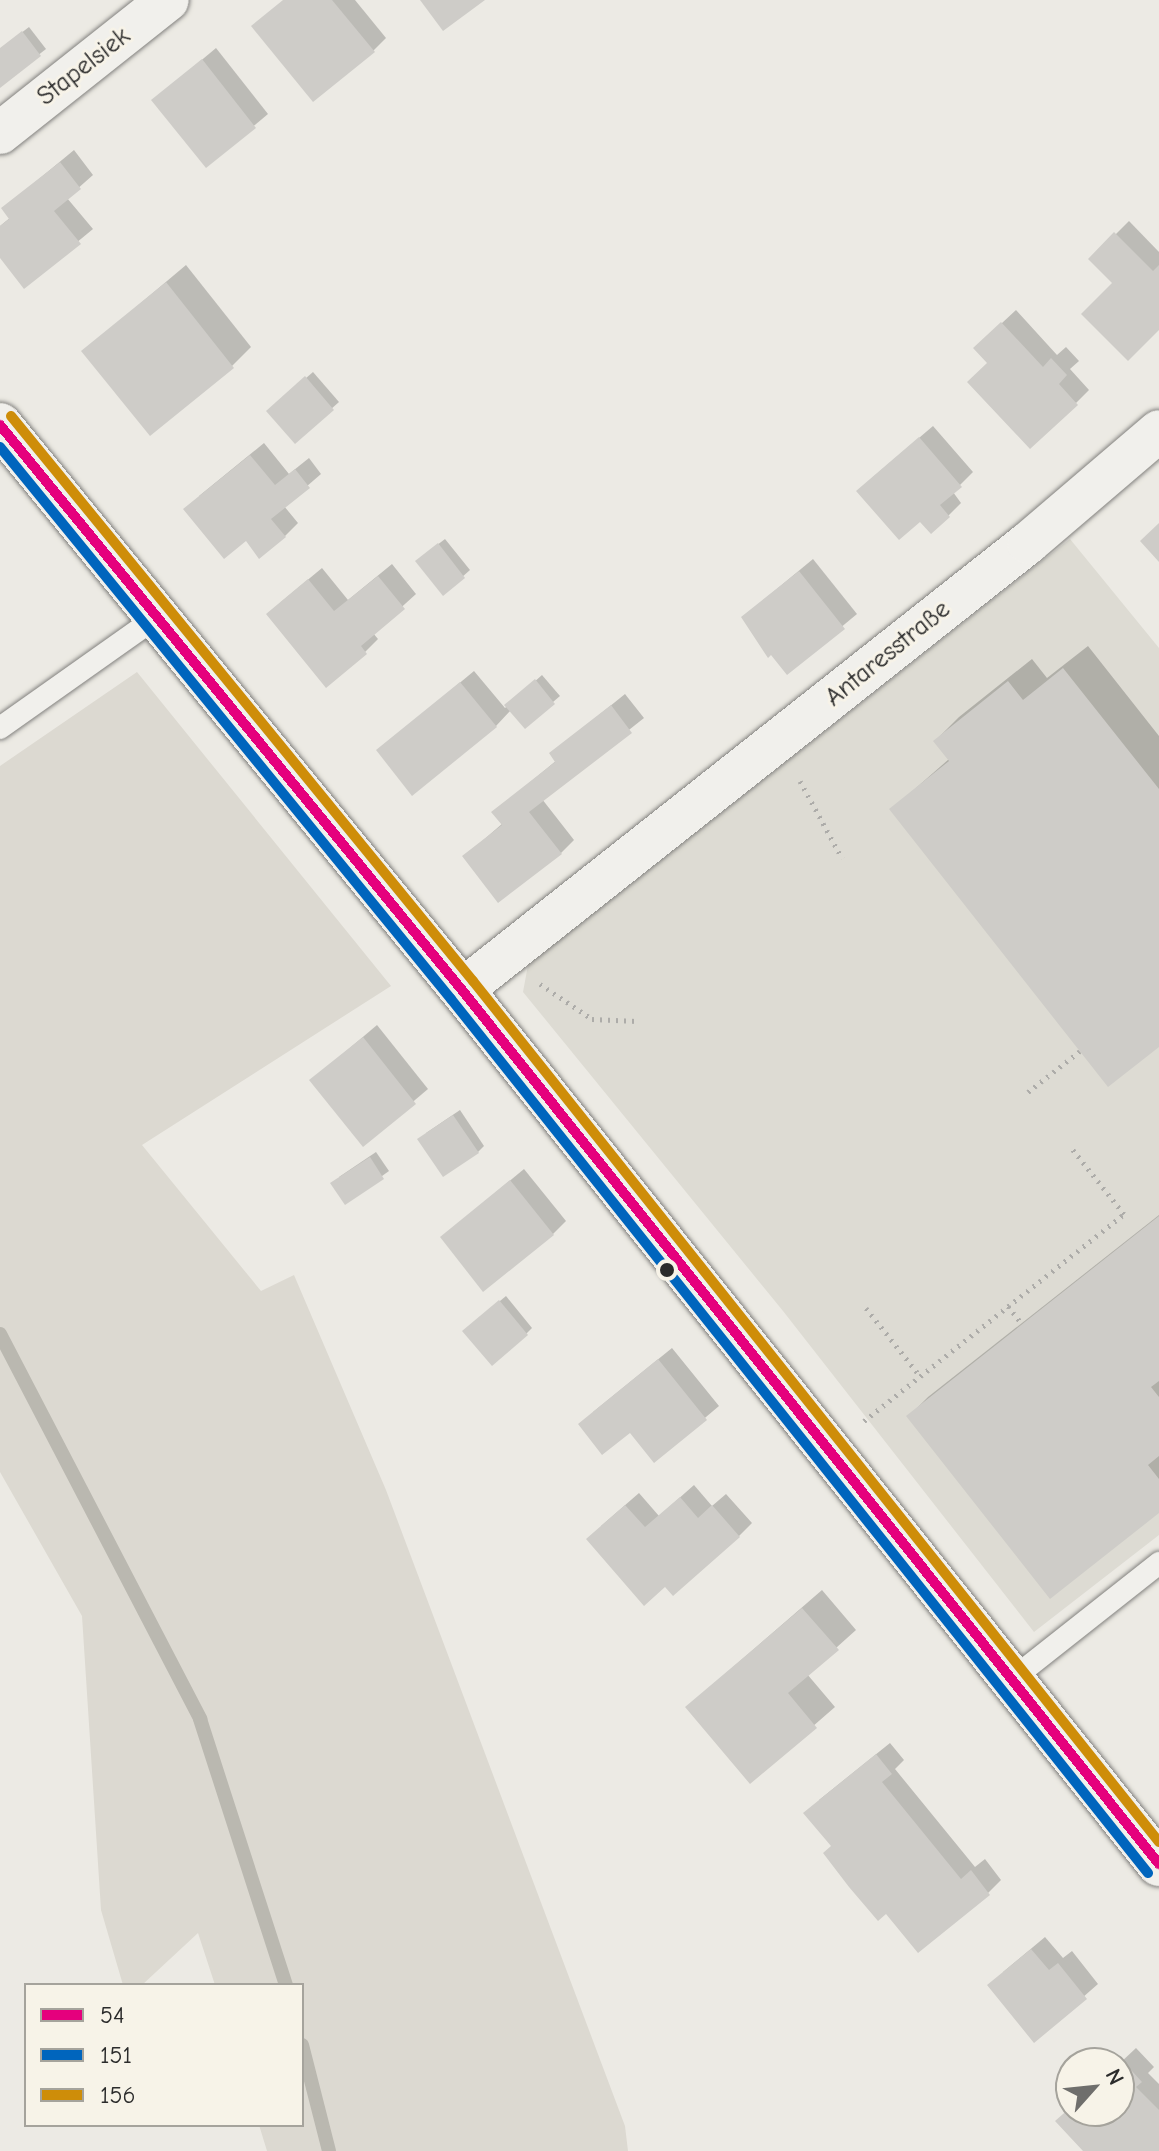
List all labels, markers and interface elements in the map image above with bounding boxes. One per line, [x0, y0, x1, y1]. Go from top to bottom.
street label: Stapelsiek [31, 21, 137, 113]
street label: Antaresstraße [819, 594, 957, 714]
unlabelled marker [659, 1262, 675, 1278]
legend [24, 1983, 304, 2127]
text: 54 [100, 2001, 125, 2029]
text: 151 [100, 2041, 132, 2069]
north arrow [1055, 2047, 1135, 2127]
text: N [1100, 2065, 1129, 2089]
text: 156 [100, 2081, 136, 2109]

